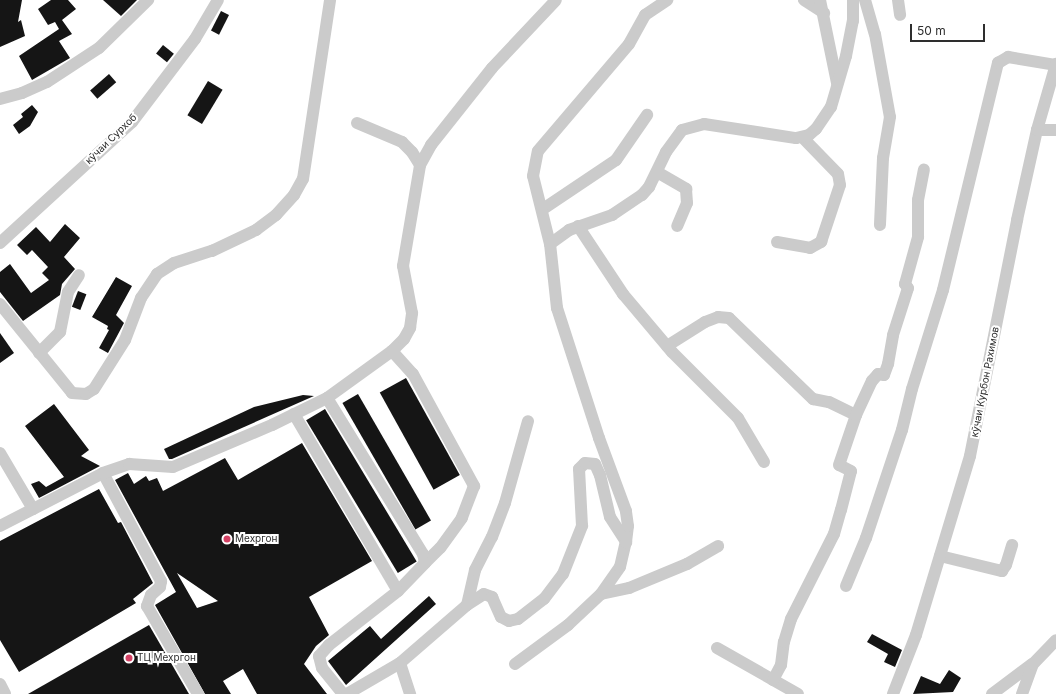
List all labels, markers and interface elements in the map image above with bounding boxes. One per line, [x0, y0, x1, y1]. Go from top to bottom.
scale bar [912, 16, 987, 42]
text: 50 m [917, 23, 946, 38]
street label: кӯчаи Сурхоб [83, 111, 139, 167]
street label: кӯчаи Курбон Рахимов [968, 326, 1002, 438]
place label: Мехргон [235, 533, 277, 545]
marker: Мехргон [222, 534, 232, 544]
place label: ТЦ Мехргон [137, 652, 196, 664]
marker: ТЦ Мехргон [124, 653, 134, 663]

